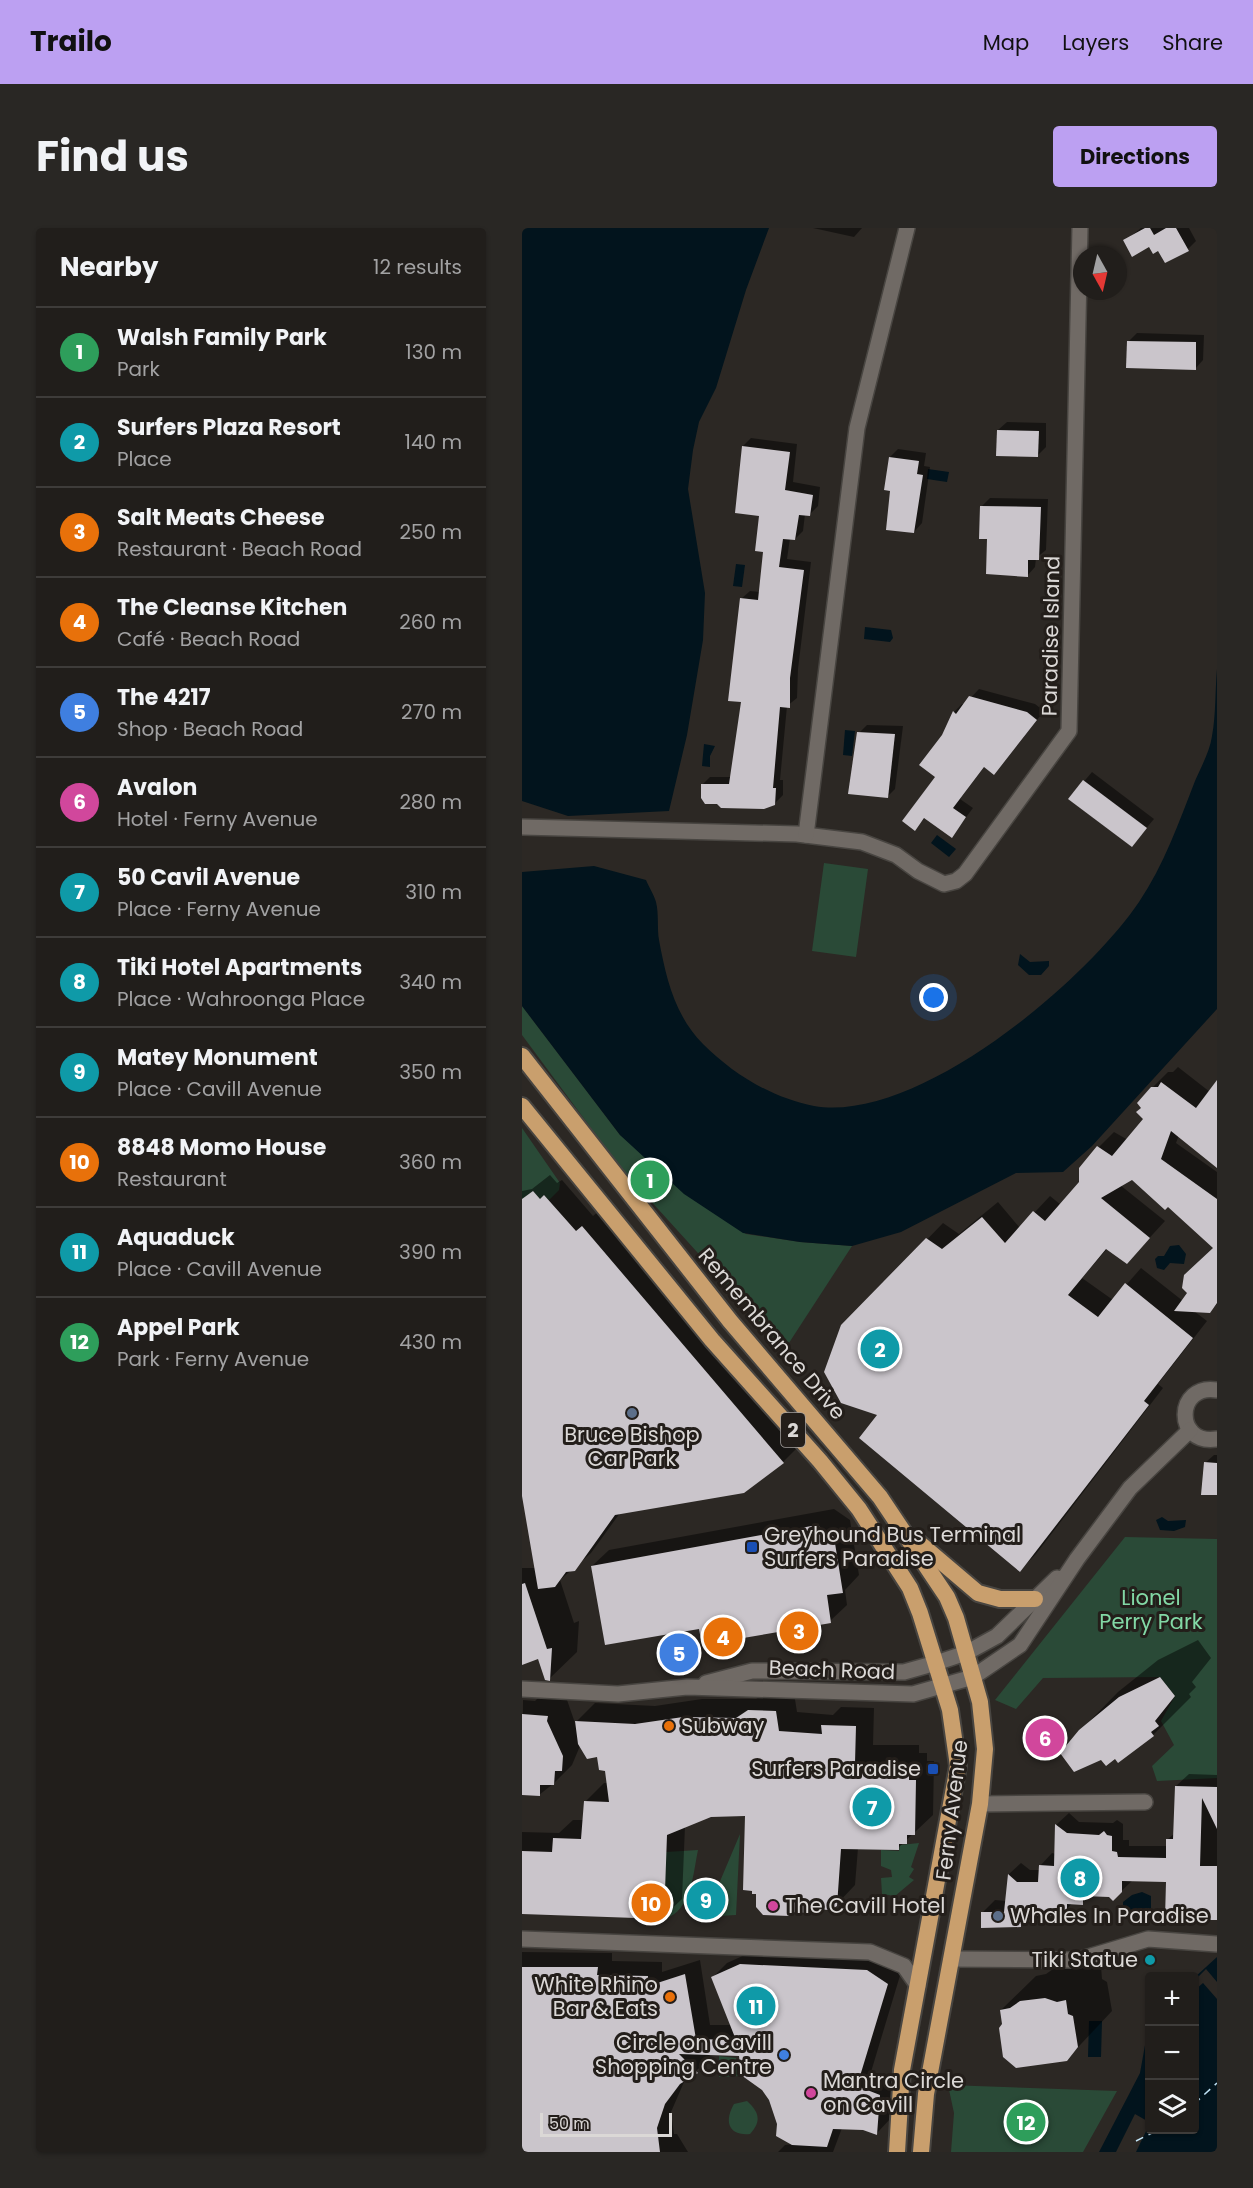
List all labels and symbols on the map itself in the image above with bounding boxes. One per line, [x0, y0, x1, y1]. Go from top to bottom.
north arrow [1073, 246, 1127, 300]
street label: Paradise Island [1035, 556, 1066, 716]
your location [919, 983, 948, 1012]
pin: 1 [630, 1158, 670, 1202]
street label: Remembrance Drive [692, 1242, 853, 1426]
pin: 2 [860, 1326, 900, 1372]
marker: Bruce Bishop Car Park [625, 1406, 639, 1420]
road number: 2 [781, 1413, 805, 1447]
place label: Bruce Bishop Car Park [564, 1420, 700, 1473]
place label: Greyhound Bus Terminal Surfers Paradise [764, 1520, 1021, 1573]
marker: Greyhound Bus Terminal Surfers Paradise [745, 1540, 759, 1554]
park label: Lionel Perry Park [1099, 1583, 1203, 1636]
pin: 3 [780, 1608, 818, 1654]
pin: 4 [704, 1614, 742, 1660]
pin: 5 [660, 1630, 698, 1676]
street label: Beach Road [768, 1653, 896, 1686]
place label: Subway [681, 1711, 764, 1740]
pin: 6 [1026, 1716, 1064, 1760]
marker: Subway [662, 1719, 676, 1733]
street label: Ferny Avenue [929, 1738, 974, 1882]
place label: Surfers Paradise [751, 1754, 921, 1783]
marker: Surfers Paradise [926, 1762, 940, 1776]
pin: 7 [852, 1784, 892, 1830]
pin: 8 [1060, 1856, 1100, 1900]
pin: 9 [686, 1878, 726, 1922]
pin: 10 [632, 1880, 670, 1926]
place label: The Cavill Hotel [785, 1891, 946, 1920]
marker: The Cavill Hotel [766, 1899, 780, 1913]
place label: Whales In Paradise [1010, 1901, 1209, 1930]
marker: Whales In Paradise [991, 1909, 1005, 1923]
place label: Tiki Statue [1032, 1945, 1138, 1974]
marker: Tiki Statue [1143, 1953, 1157, 1967]
place label: White Rhino Bar & Eats [534, 1970, 658, 2023]
pin: 11 [736, 1984, 776, 2028]
marker: White Rhino Bar & Eats [663, 1990, 677, 2004]
place label: Circle on Cavill Shopping Centre [595, 2028, 772, 2081]
marker: Circle on Cavill Shopping Centre [777, 2048, 791, 2062]
place label: Mantra Circle on Cavill [823, 2066, 964, 2119]
marker: Mantra Circle on Cavill [804, 2086, 818, 2100]
pin: 12 [1006, 2100, 1046, 2144]
scale bar [540, 2110, 672, 2138]

